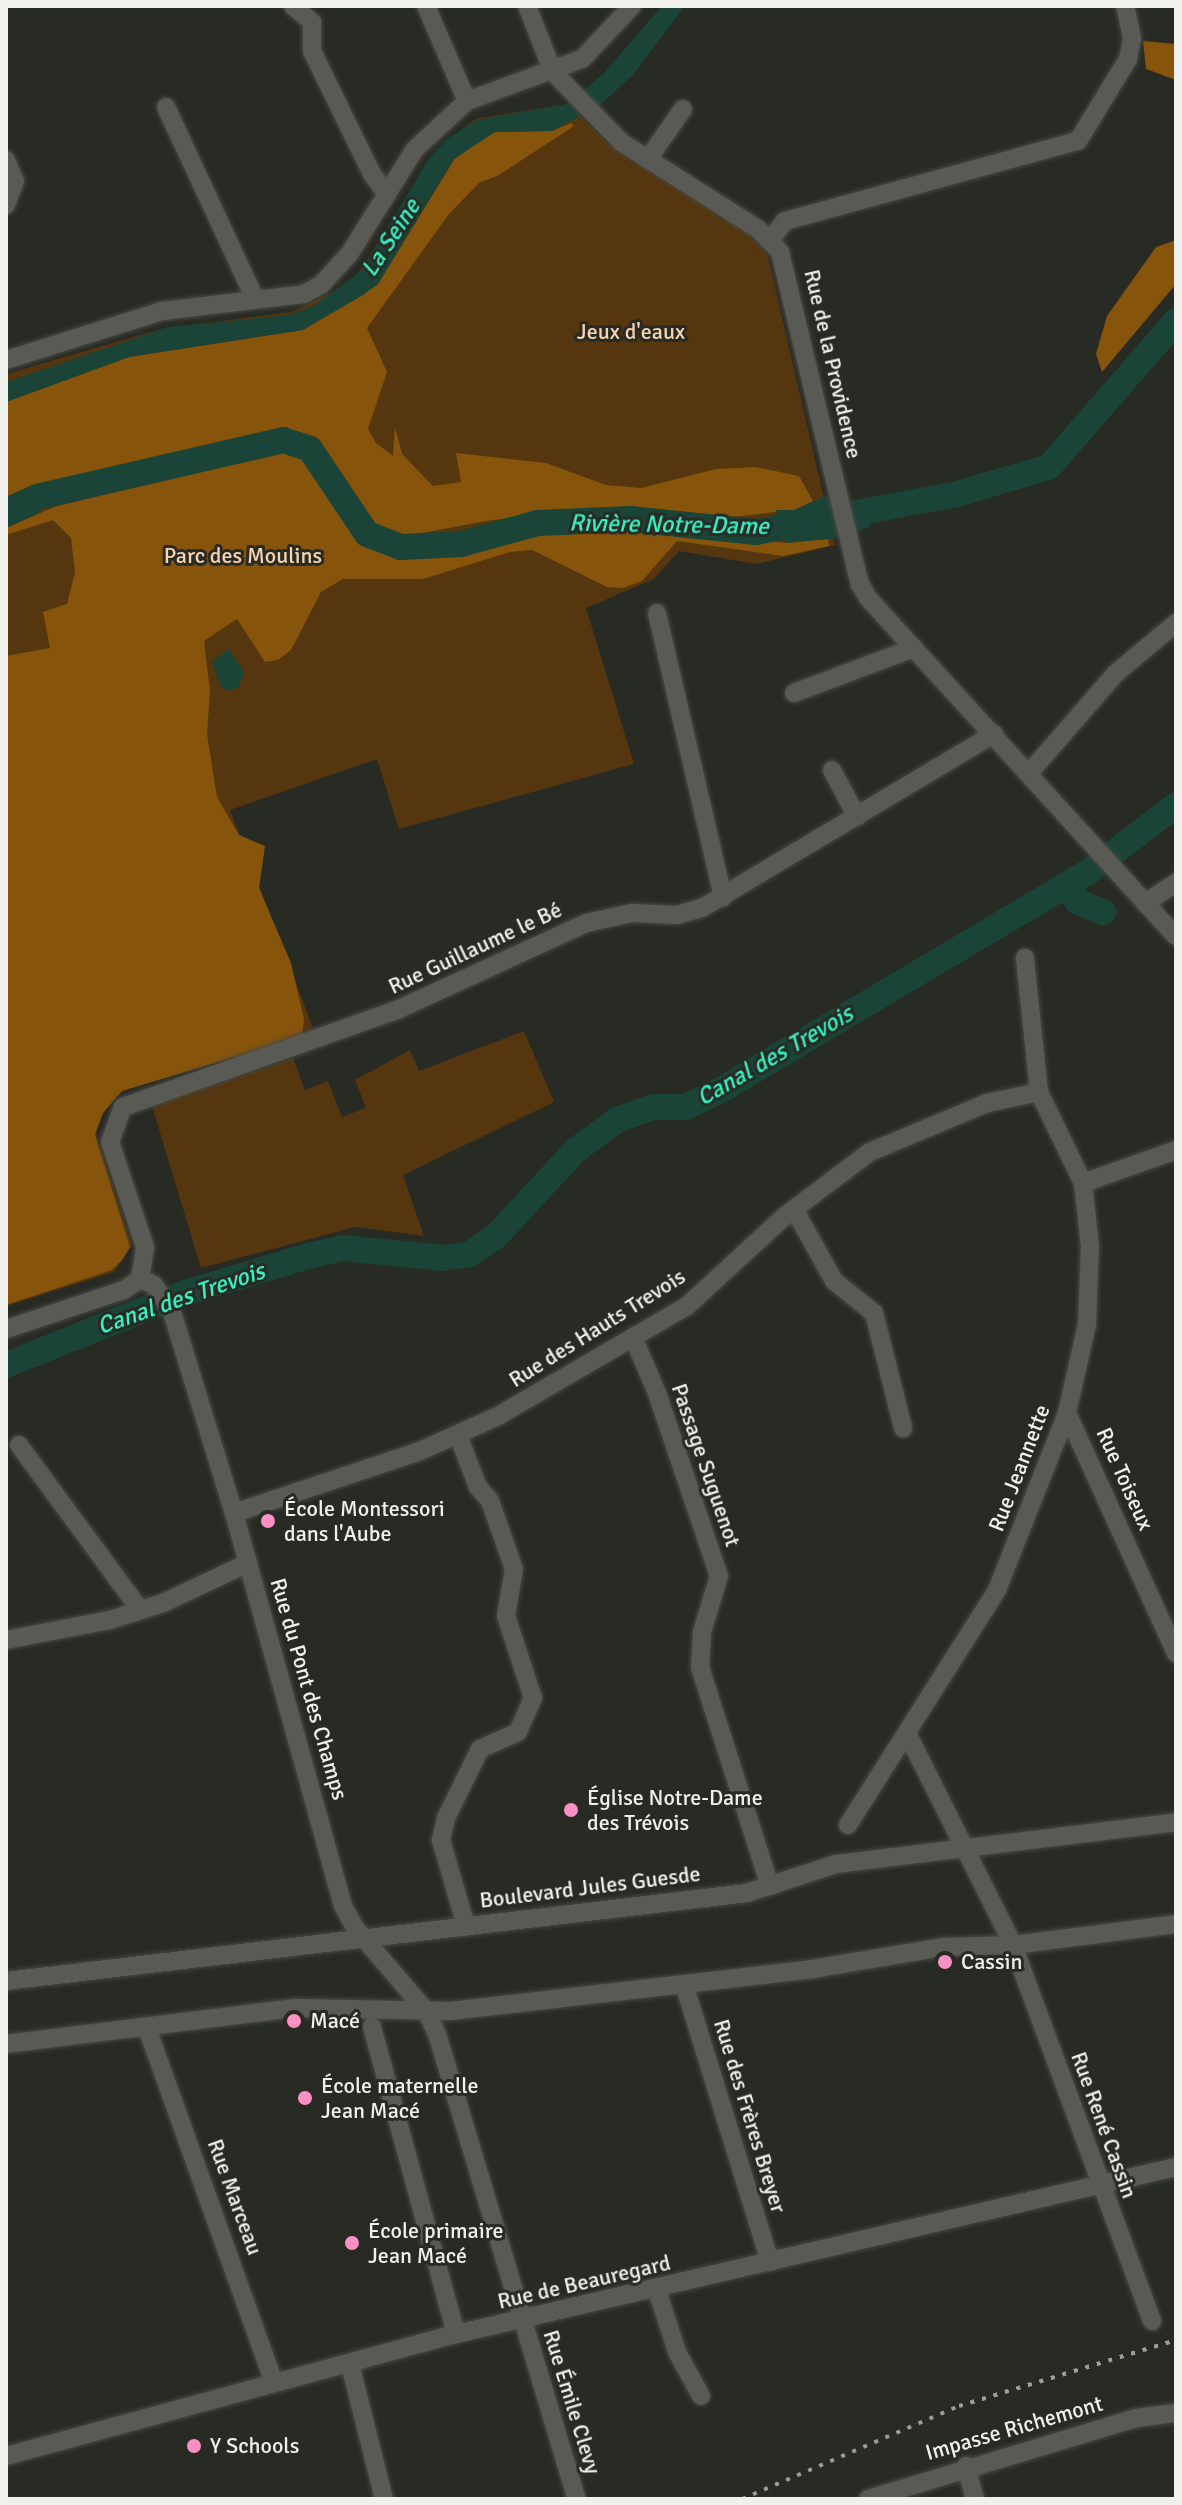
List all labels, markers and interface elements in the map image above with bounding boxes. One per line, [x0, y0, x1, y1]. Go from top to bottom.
water label: La Seine [355, 194, 427, 282]
street label: Rue de la Providence [798, 267, 868, 461]
park label: Jeux d'eaux [577, 319, 685, 345]
water label: Rivière Notre-Dame [569, 509, 769, 541]
park label: Parc des Moulins [164, 543, 322, 569]
street label: Rue Guillaume le Bé [384, 896, 566, 1000]
water label: Canal des Trevois [692, 1000, 858, 1112]
water label: Canal des Trevois [93, 1257, 269, 1341]
street label: Rue des Hauts Trevois [504, 1263, 690, 1393]
street label: Passage Suguenot [666, 1380, 746, 1550]
street label: Rue Jeannette [983, 1401, 1055, 1535]
street label: Rue Toiseux [1091, 1423, 1159, 1535]
place label: École Montessori dans l'Aube [284, 1495, 445, 1546]
marker: École Montessori dans l'Aube [259, 1512, 277, 1530]
street label: Rue du Pont des Champs [265, 1575, 353, 1803]
place label: Église Notre-Dame des Trévois [587, 1784, 763, 1836]
marker: Église Notre-Dame des Trévois [562, 1801, 580, 1819]
street label: Boulevard Jules Guesde [478, 1860, 702, 1914]
place label: Cassin [961, 1949, 1023, 1975]
marker: Cassin [936, 1953, 954, 1971]
place label: Macé [310, 2008, 360, 2034]
marker: Macé [285, 2012, 303, 2030]
street label: Rue des Frères Breyer [708, 2016, 792, 2216]
street label: Rue René Cassin [1065, 2048, 1143, 2202]
place label: École maternelle Jean Macé [321, 2072, 479, 2124]
marker: École maternelle Jean Macé [296, 2089, 314, 2107]
street label: Rue Marceau [202, 2135, 268, 2259]
place label: École primaire Jean Macé [368, 2217, 503, 2268]
marker: École primaire Jean Macé [343, 2234, 361, 2252]
street label: Rue de Beauregard [495, 2249, 673, 2315]
street label: Rue Émile Clevy [538, 2327, 606, 2477]
street label: Impasse Richemont [922, 2390, 1106, 2466]
place label: Y Schools [210, 2433, 299, 2459]
marker: Y Schools [185, 2437, 203, 2455]

